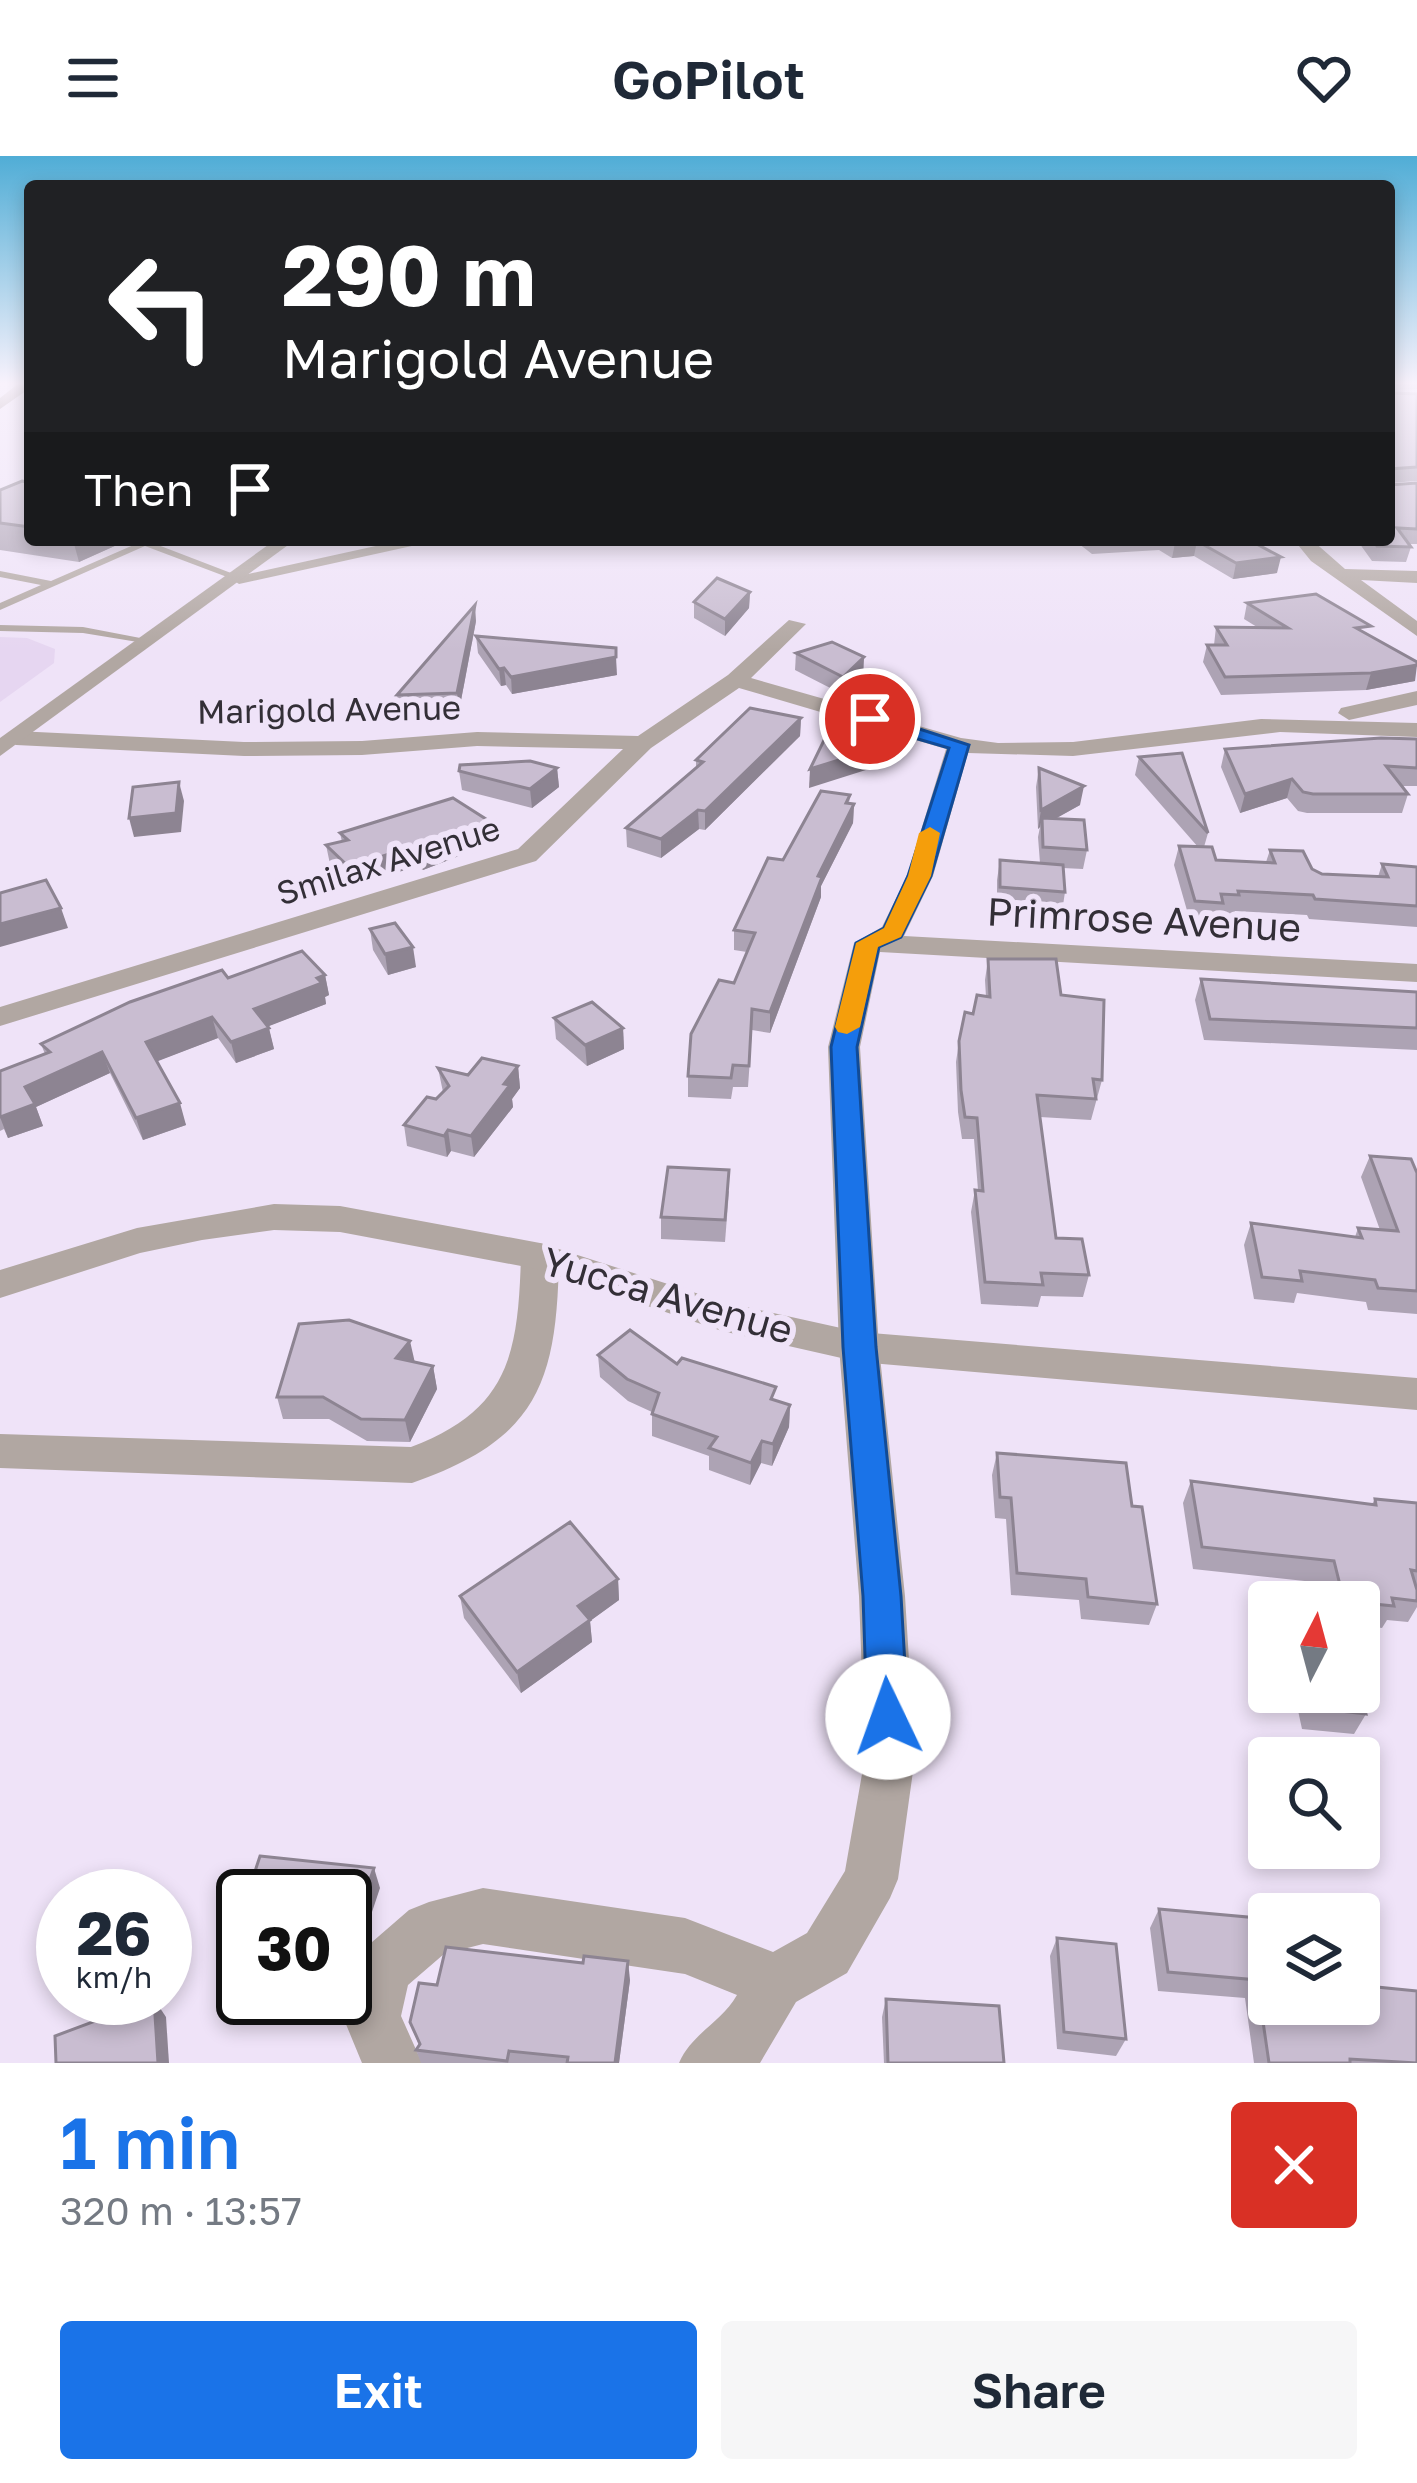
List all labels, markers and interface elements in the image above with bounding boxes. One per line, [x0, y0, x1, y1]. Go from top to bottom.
icon: menu [60, 45, 126, 111]
icon: heart [1291, 45, 1357, 111]
text: GoPilot [612, 46, 805, 111]
text: 290 m [282, 224, 536, 324]
icon: left [84, 228, 240, 384]
text: Marigold Avenue [282, 325, 714, 390]
icon: arrive [217, 456, 283, 522]
text: Then [84, 462, 193, 516]
pin [819, 668, 921, 770]
icon: arrive [837, 686, 903, 752]
street label: Marigold Avenue [197, 687, 461, 731]
street label: Smilax Avenue [272, 808, 504, 912]
street label: Primrose Avenue [986, 887, 1302, 951]
street label: Yucca Avenue [537, 1237, 799, 1353]
north arrow [1248, 1581, 1380, 1713]
map controls [1248, 1581, 1380, 2025]
position arrow [825, 1654, 951, 1780]
button: search [1248, 1737, 1380, 1869]
speed limit sign: 30 [216, 1869, 372, 2025]
button: layers [1248, 1893, 1380, 2025]
text: 26 [77, 1896, 151, 1968]
text: km/h [76, 1959, 152, 1995]
text: 1 min [60, 2098, 240, 2185]
button: close [1231, 2102, 1357, 2228]
text: 320 m · 13:57 [60, 2187, 302, 2234]
button: Exit [60, 2321, 697, 2459]
button: Share [721, 2321, 1357, 2459]

